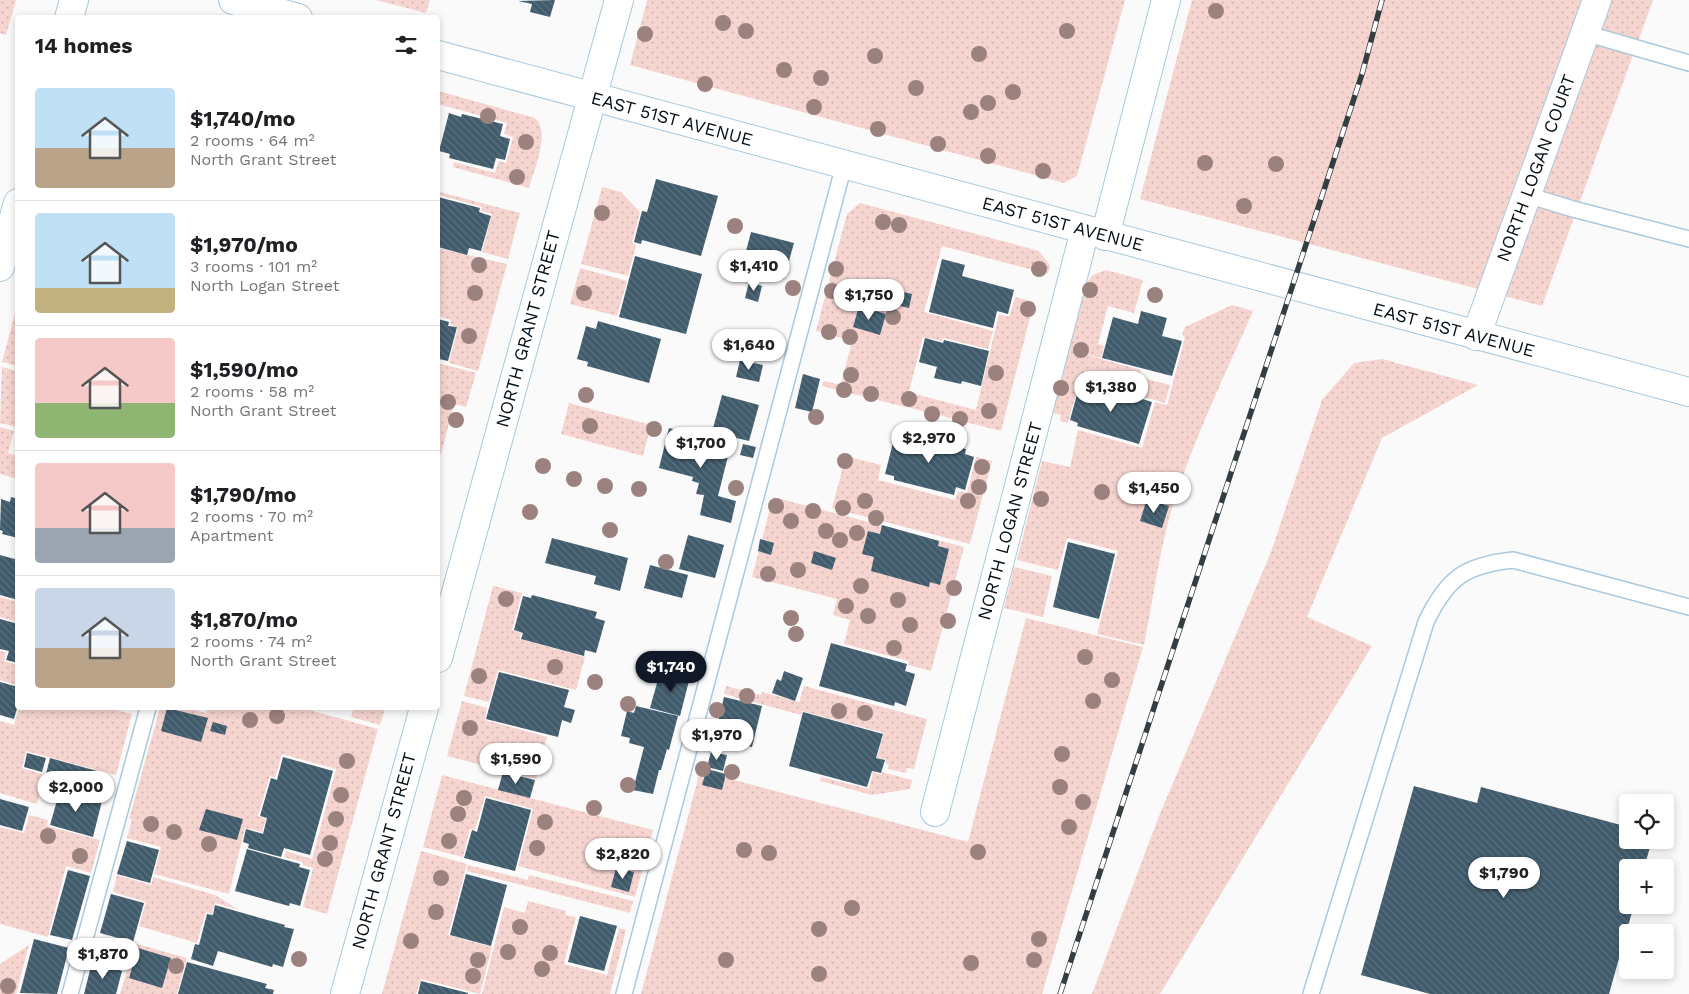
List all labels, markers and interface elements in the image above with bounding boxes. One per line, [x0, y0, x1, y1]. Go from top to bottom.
icon: filters [392, 31, 420, 59]
text: 14 homes [35, 33, 132, 58]
street label: NORTH LOGAN COURT [1492, 71, 1579, 264]
street label: EAST 51ST AVENUE [589, 87, 755, 150]
text: $1,740/mo [190, 106, 295, 131]
icon: home [75, 108, 135, 168]
text: 2 rooms · 64 m² [190, 131, 315, 150]
text: North Grant Street [190, 150, 336, 169]
street label: EAST 51ST AVENUE [980, 192, 1146, 255]
street label: NORTH GRANT STREET [491, 228, 564, 430]
text: $1,970/mo [190, 232, 298, 257]
icon: home [75, 233, 135, 293]
pin: $1,410 [713, 250, 795, 292]
text: $1,410 [730, 256, 778, 275]
text: 3 rooms · 101 m² [190, 257, 317, 276]
text: North Logan Street [190, 276, 339, 295]
pin: $1,750 [828, 278, 910, 321]
text: $1,750 [844, 285, 894, 304]
street label: EAST 51ST AVENUE [1371, 298, 1537, 361]
pin: $1,640 [708, 328, 790, 371]
text: $1,640 [723, 335, 775, 354]
text: $1,590/mo [190, 357, 298, 382]
icon: home [75, 358, 135, 418]
pin: $1,380 [1070, 370, 1152, 413]
text: $1,380 [1085, 377, 1137, 396]
text: 2 rooms · 58 m² [190, 382, 314, 401]
text: North Grant Street [190, 401, 336, 420]
street label: NORTH LOGAN STREET [973, 419, 1046, 622]
pin: $2,970 [888, 422, 970, 464]
pin: $1,700 [660, 426, 742, 469]
text: $2,970 [902, 428, 956, 447]
text: $1,700 [676, 433, 726, 452]
pin: $1,450 [1113, 472, 1195, 514]
text: $1,450 [1128, 478, 1180, 497]
text: $1,790/mo [190, 482, 296, 507]
icon: home [75, 483, 135, 543]
text: 2 rooms · 70 m² [190, 507, 313, 526]
text: Apartment [190, 526, 273, 545]
text: $1,870/mo [190, 607, 298, 632]
icon: home [75, 608, 135, 668]
text: 2 rooms · 74 m² [190, 632, 312, 651]
pin: $1,740 [630, 650, 712, 693]
text: North Grant Street [190, 651, 336, 670]
text: $1,740 [647, 657, 696, 676]
pin: $1,970 [676, 718, 758, 761]
text: $1,970 [692, 725, 742, 744]
pin: $1,590 [475, 742, 557, 785]
text: $1,590 [490, 749, 542, 768]
street label: NORTH GRANT STREET [347, 750, 420, 952]
pin: $2,000 [35, 770, 117, 813]
text: $2,000 [48, 777, 104, 796]
map controls [1619, 794, 1674, 979]
button: locate [1619, 794, 1674, 849]
pin: $2,820 [582, 838, 664, 880]
text: $2,820 [596, 844, 650, 863]
pin: $1,790 [1463, 856, 1545, 899]
button: + [1619, 859, 1674, 914]
text: $1,790 [1479, 863, 1529, 882]
button: − [1619, 924, 1674, 979]
pin: $1,870 [62, 938, 144, 980]
text: $1,870 [78, 944, 128, 963]

